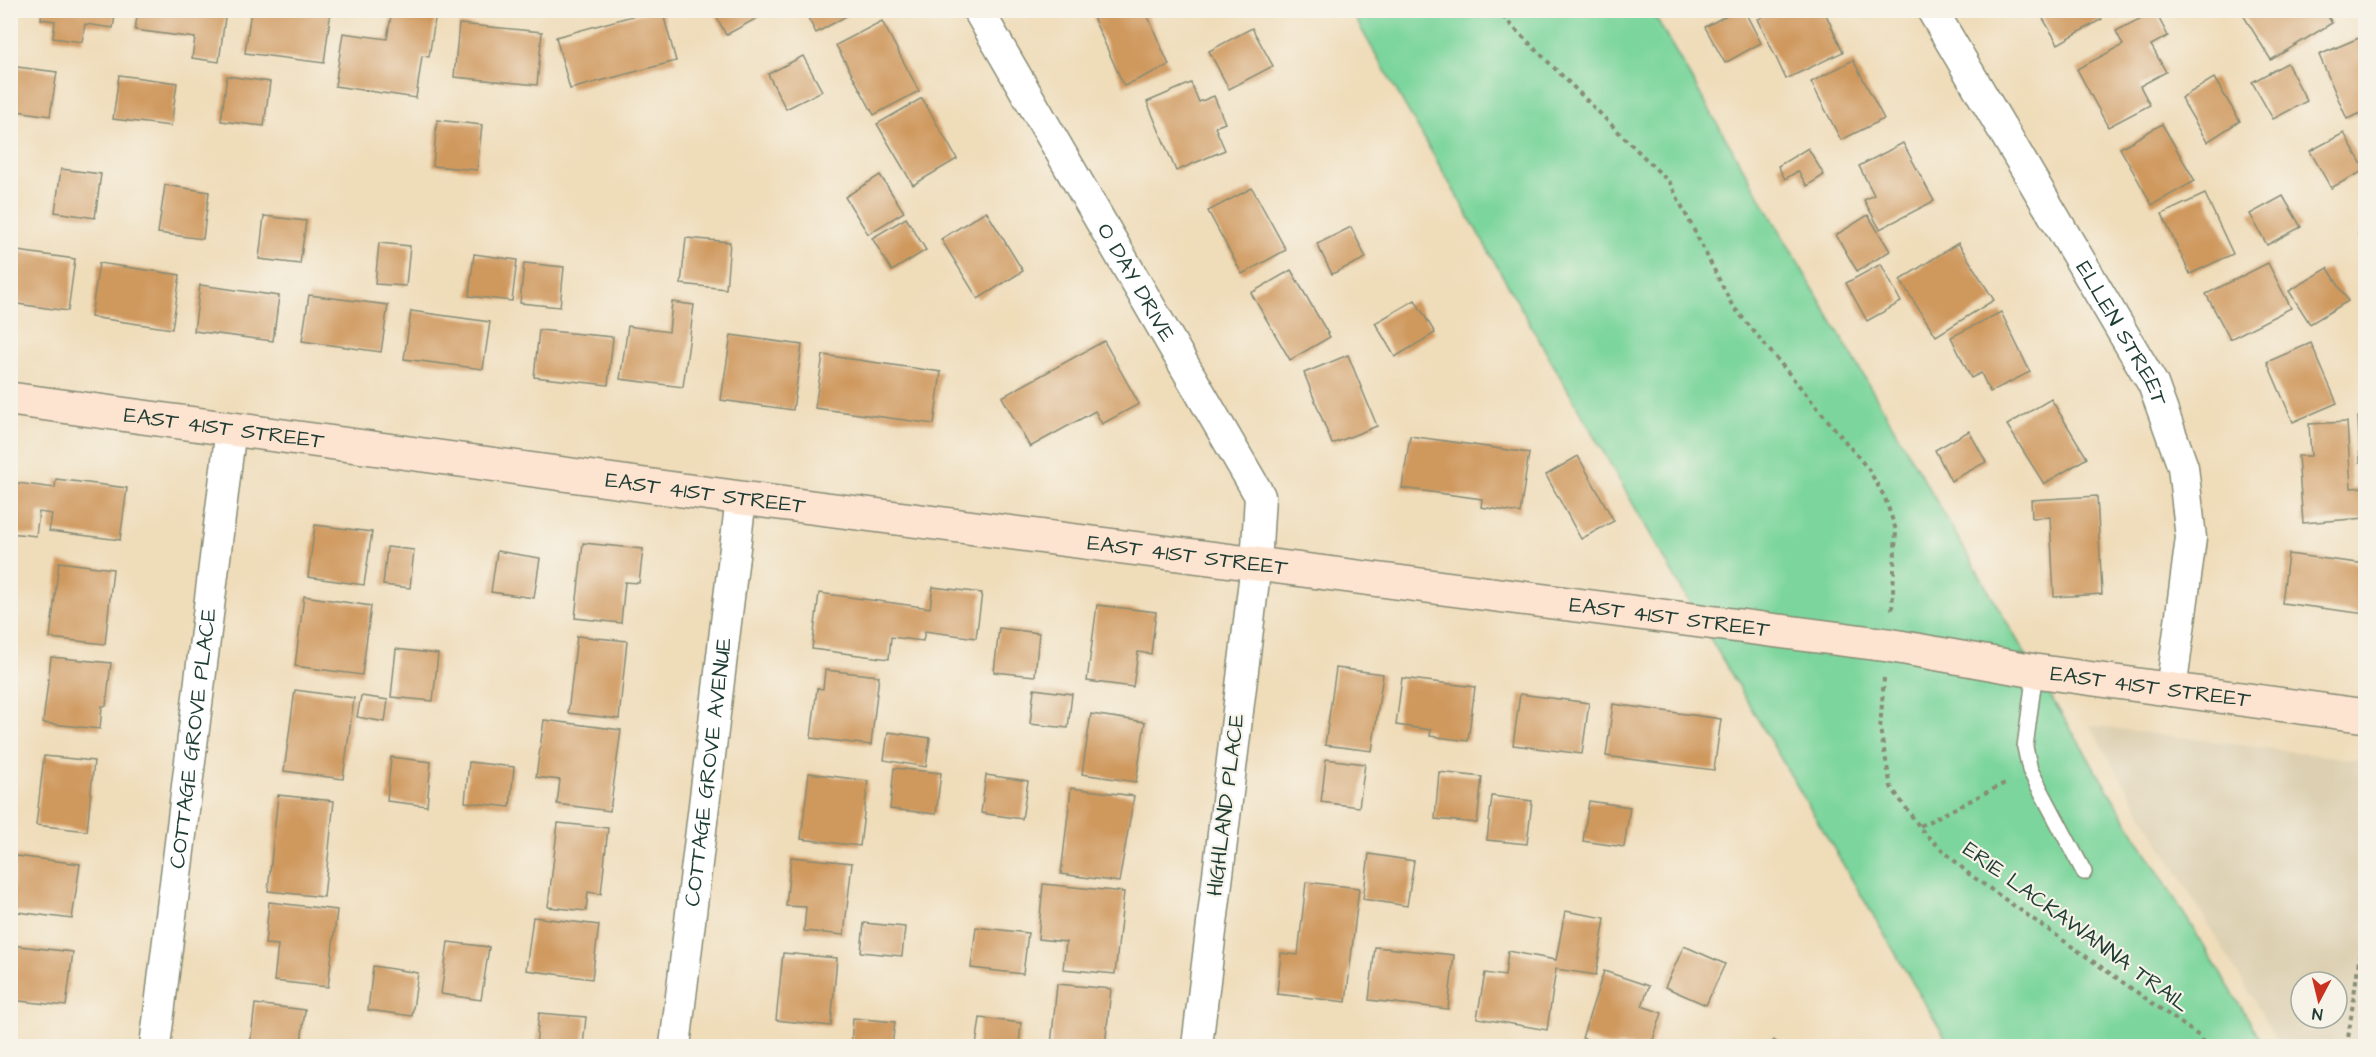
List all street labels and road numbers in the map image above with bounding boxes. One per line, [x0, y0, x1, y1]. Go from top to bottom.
street label: O DAY DRIVE [1089, 217, 1183, 348]
street label: ELLEN STREET [2068, 255, 2175, 410]
street label: EAST 41ST STREET [122, 399, 326, 457]
street label: EAST 41ST STREET [604, 464, 808, 522]
street label: EAST 41ST STREET [1086, 527, 1290, 583]
street label: EAST 41ST STREET [1568, 589, 1772, 645]
street label: COTTAGE GROVE PLACE [161, 606, 224, 870]
street label: COTTAGE GROVE AVENUE [676, 636, 740, 908]
street label: EAST 41ST STREET [2049, 658, 2253, 716]
street label: HIGHLAND PLACE [1199, 712, 1253, 898]
street label: ERIE LACKAWANNA TRAIL [1956, 834, 2196, 1020]

